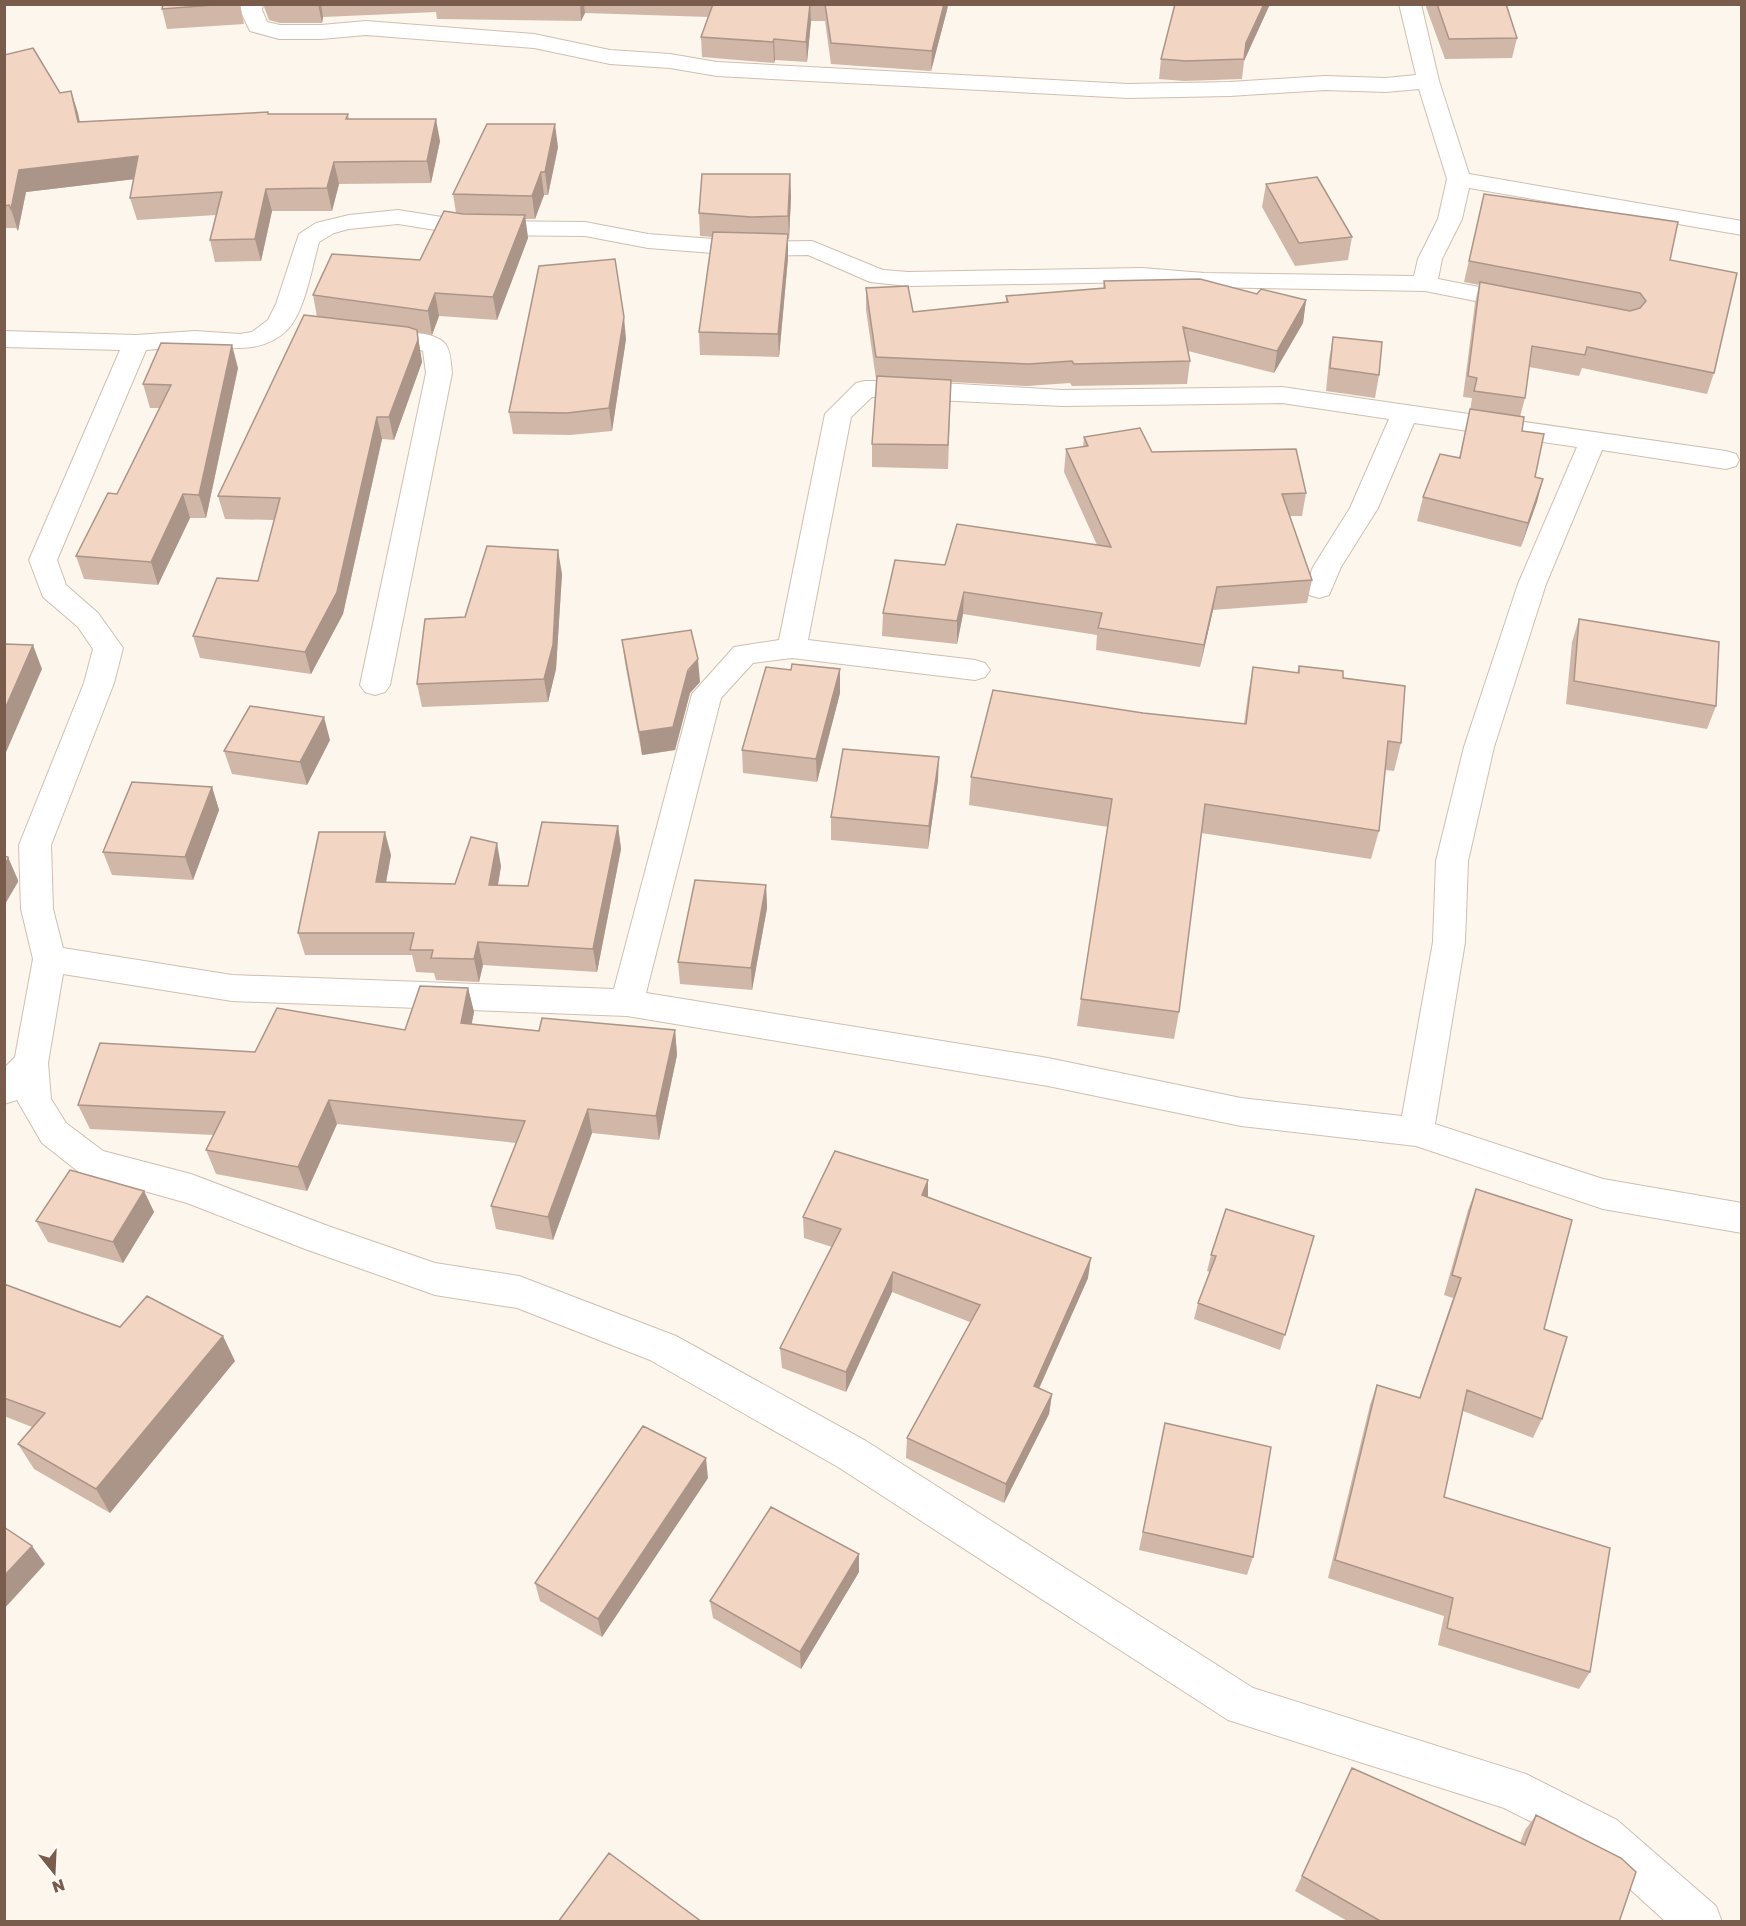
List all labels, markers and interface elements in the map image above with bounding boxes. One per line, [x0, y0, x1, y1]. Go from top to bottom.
north arrow [24, 1842, 84, 1902]
text: N [50, 1875, 68, 1898]

